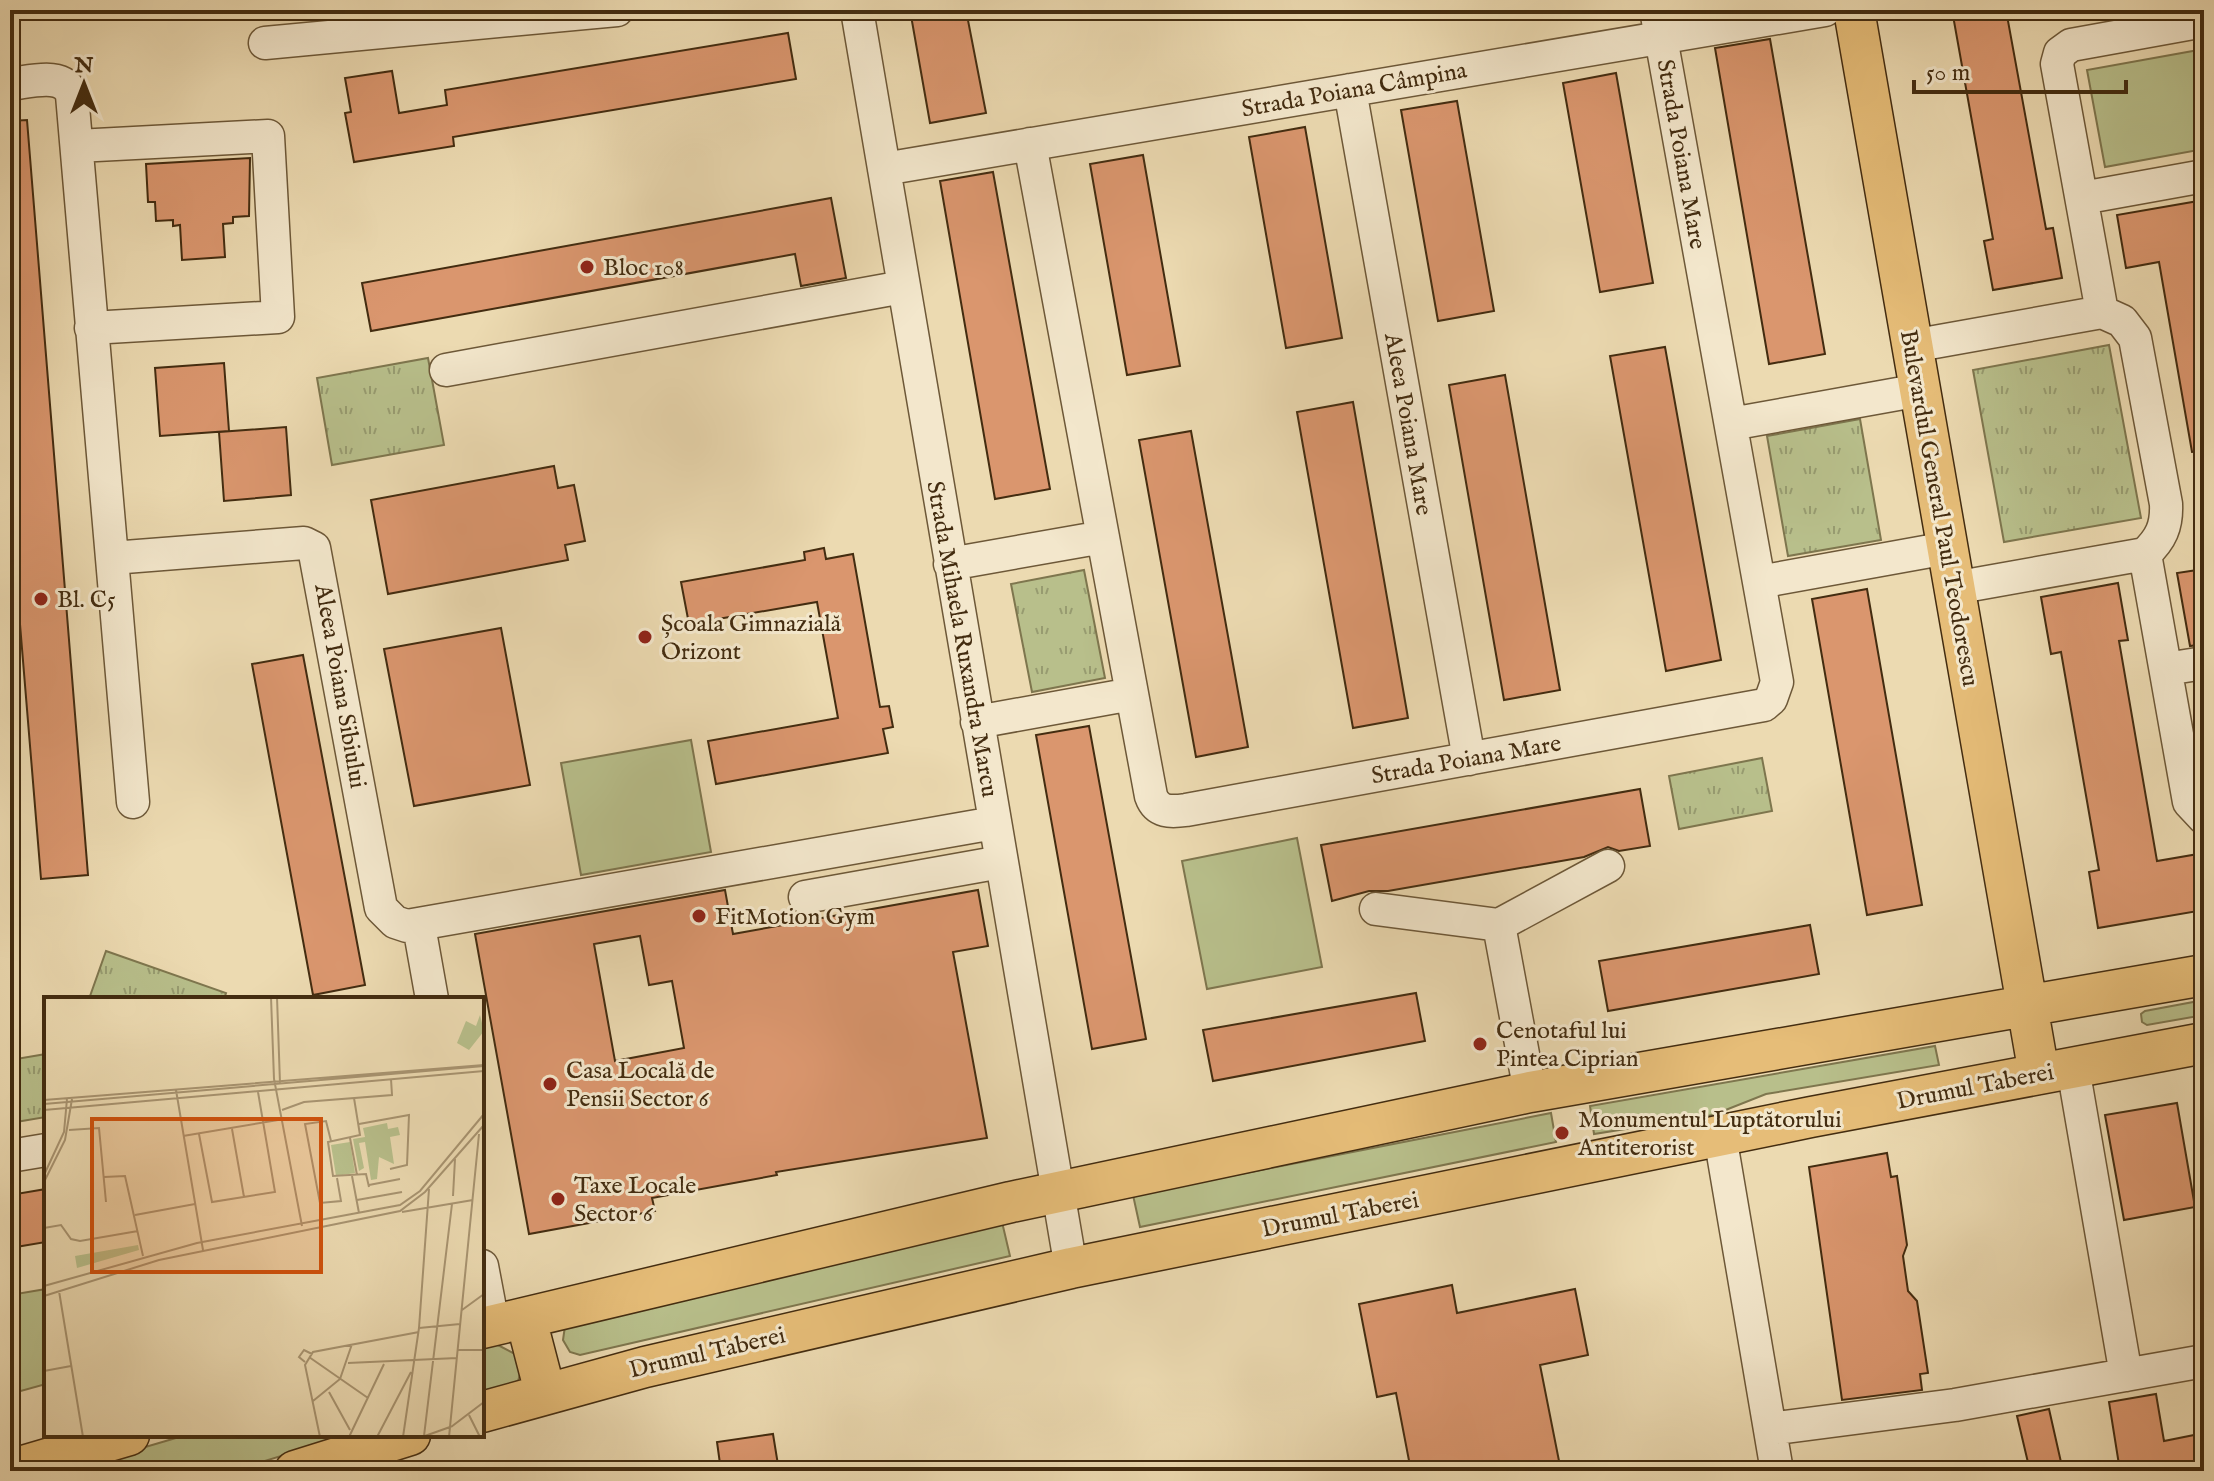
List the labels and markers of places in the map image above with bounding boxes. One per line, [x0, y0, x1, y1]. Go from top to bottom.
place label: Bloc 108 [603, 253, 684, 284]
marker: Bloc 108 [578, 258, 596, 276]
place label: Bl. C5 [57, 585, 116, 616]
marker: Bl. C5 [32, 590, 50, 608]
place label: Școala Gimnazială Orizont [661, 609, 842, 668]
marker: Școala Gimnazială Orizont [636, 628, 654, 646]
place label: FitMotion Gym [715, 902, 875, 933]
marker: FitMotion Gym [690, 907, 708, 925]
place label: Cenotaful lui Pintea Ciprian [1496, 1016, 1639, 1075]
marker: Cenotaful lui Pintea Ciprian [1471, 1035, 1489, 1053]
place label: Casa Locală de Pensii Sector 6 [566, 1056, 714, 1115]
marker: Casa Locală de Pensii Sector 6 [541, 1075, 559, 1093]
place label: Monumentul Luptătorului Antiterorist [1577, 1105, 1842, 1164]
marker: Monumentul Luptătorului Antiterorist [1553, 1124, 1571, 1142]
place label: Taxe Locale Sector 6 [574, 1171, 696, 1230]
marker: Taxe Locale Sector 6 [549, 1190, 567, 1208]

